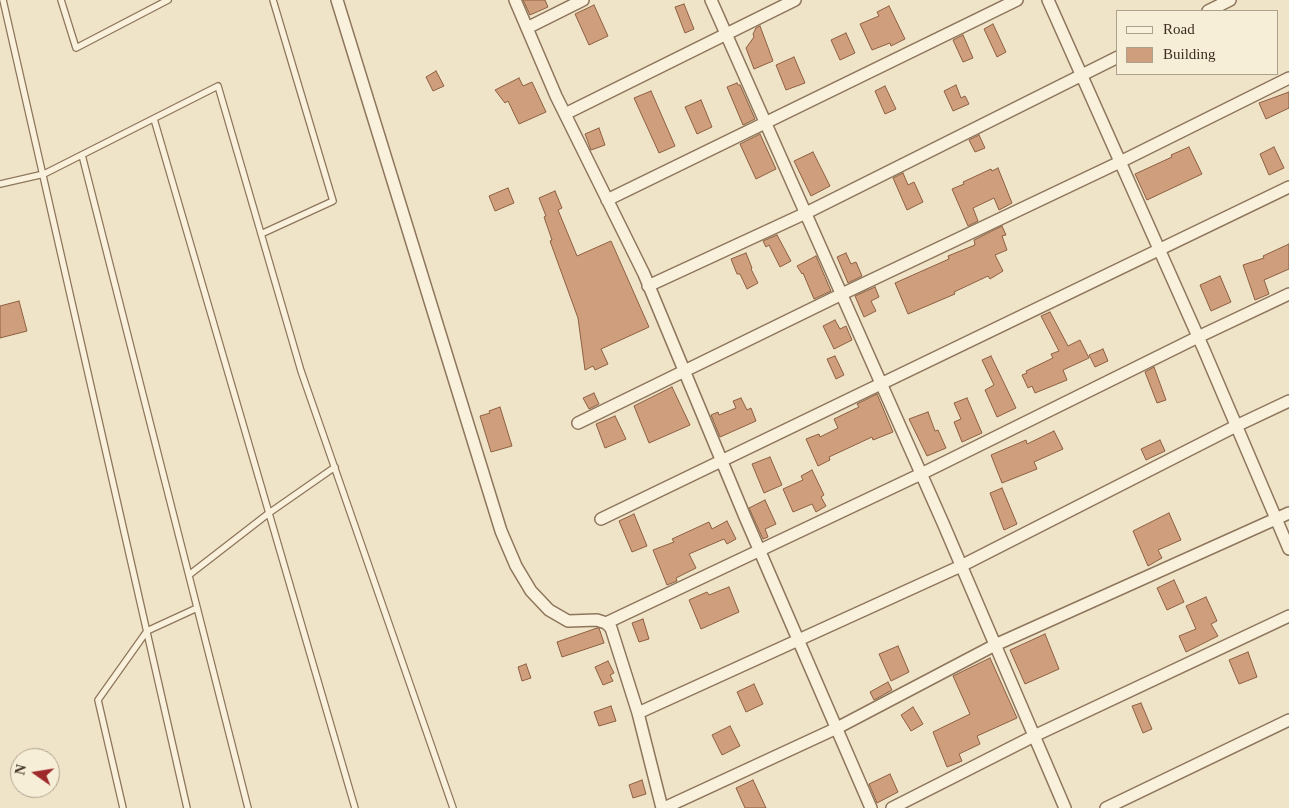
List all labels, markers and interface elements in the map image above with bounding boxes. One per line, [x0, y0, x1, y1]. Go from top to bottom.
legend [1116, 10, 1279, 75]
text: Road [1163, 21, 1195, 37]
text: Building [1163, 46, 1216, 62]
north arrow [10, 748, 60, 798]
text: N [12, 763, 29, 776]

